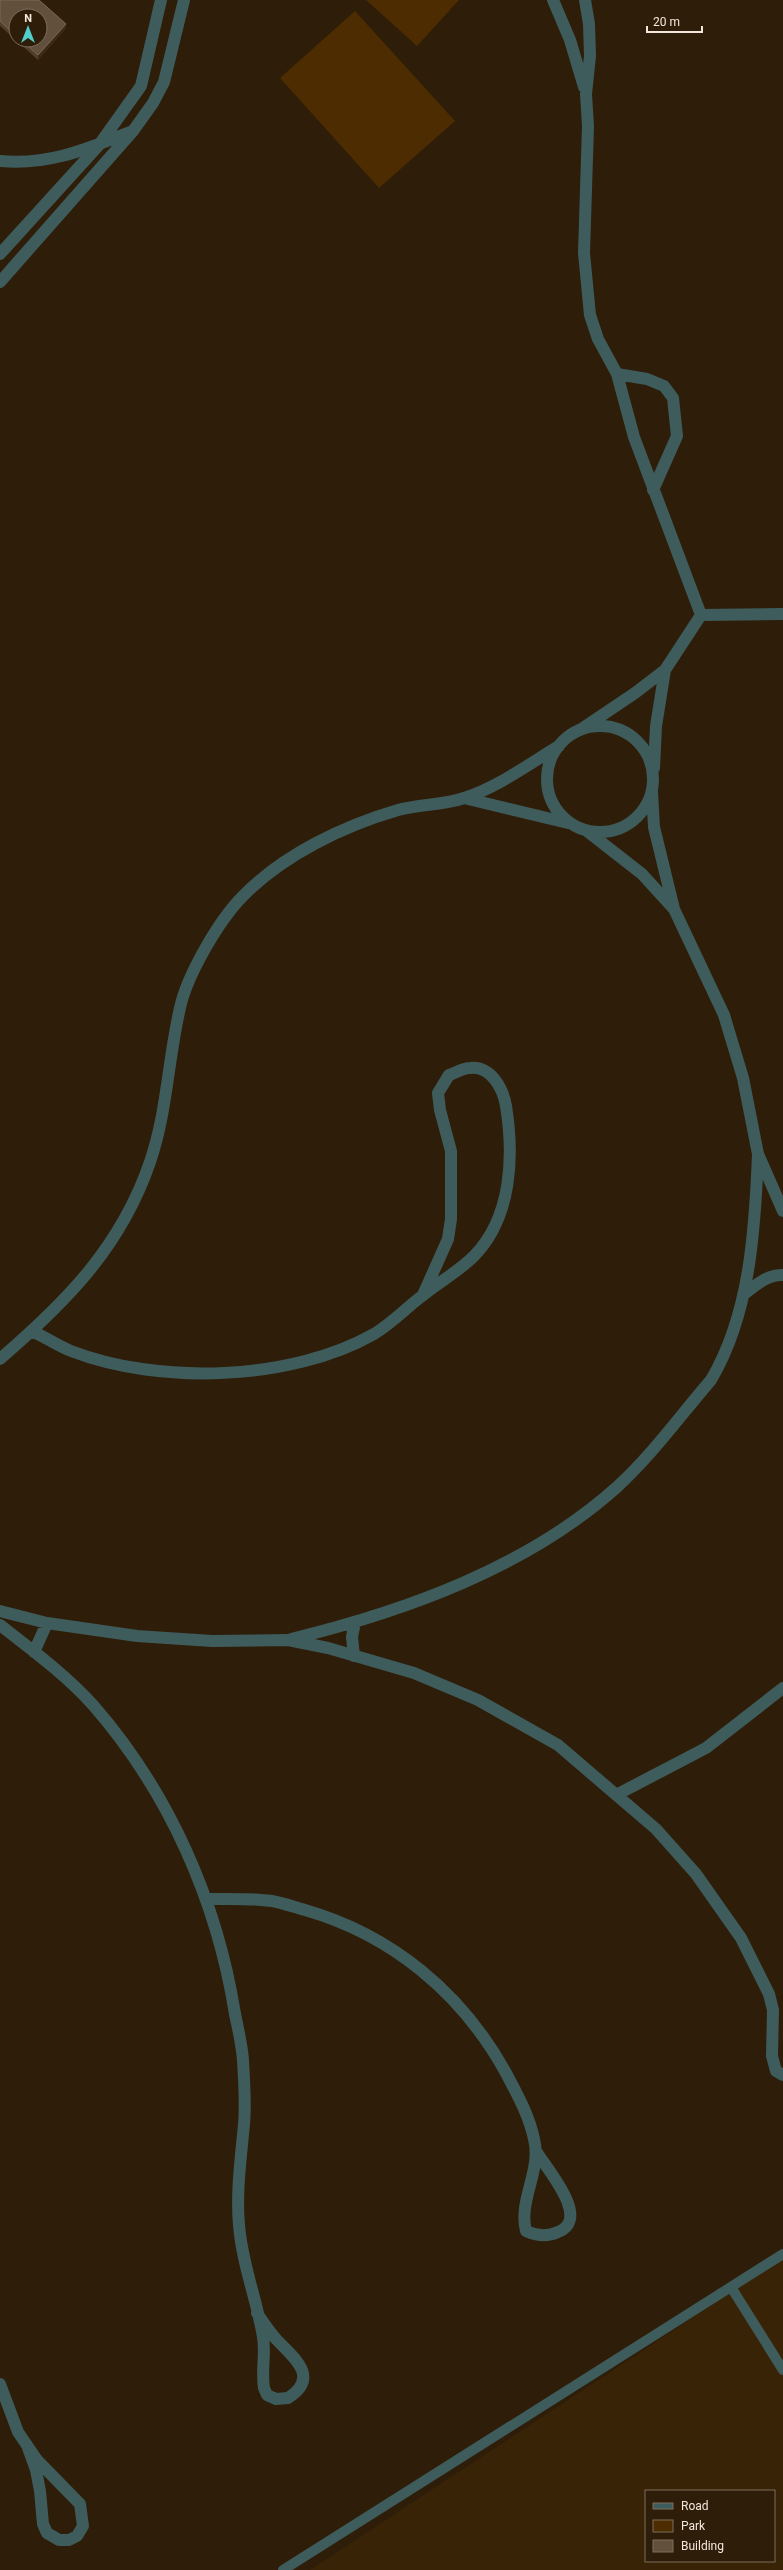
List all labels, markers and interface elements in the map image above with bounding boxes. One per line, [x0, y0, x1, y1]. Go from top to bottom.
north arrow [8, 8, 48, 48]
scale bar [647, 8, 702, 34]
text: N [24, 12, 32, 25]
text: 20 m [653, 15, 680, 29]
legend [645, 2490, 775, 2562]
text: Road [681, 2499, 709, 2513]
text: Park [681, 2519, 706, 2533]
text: Building [681, 2539, 724, 2553]

